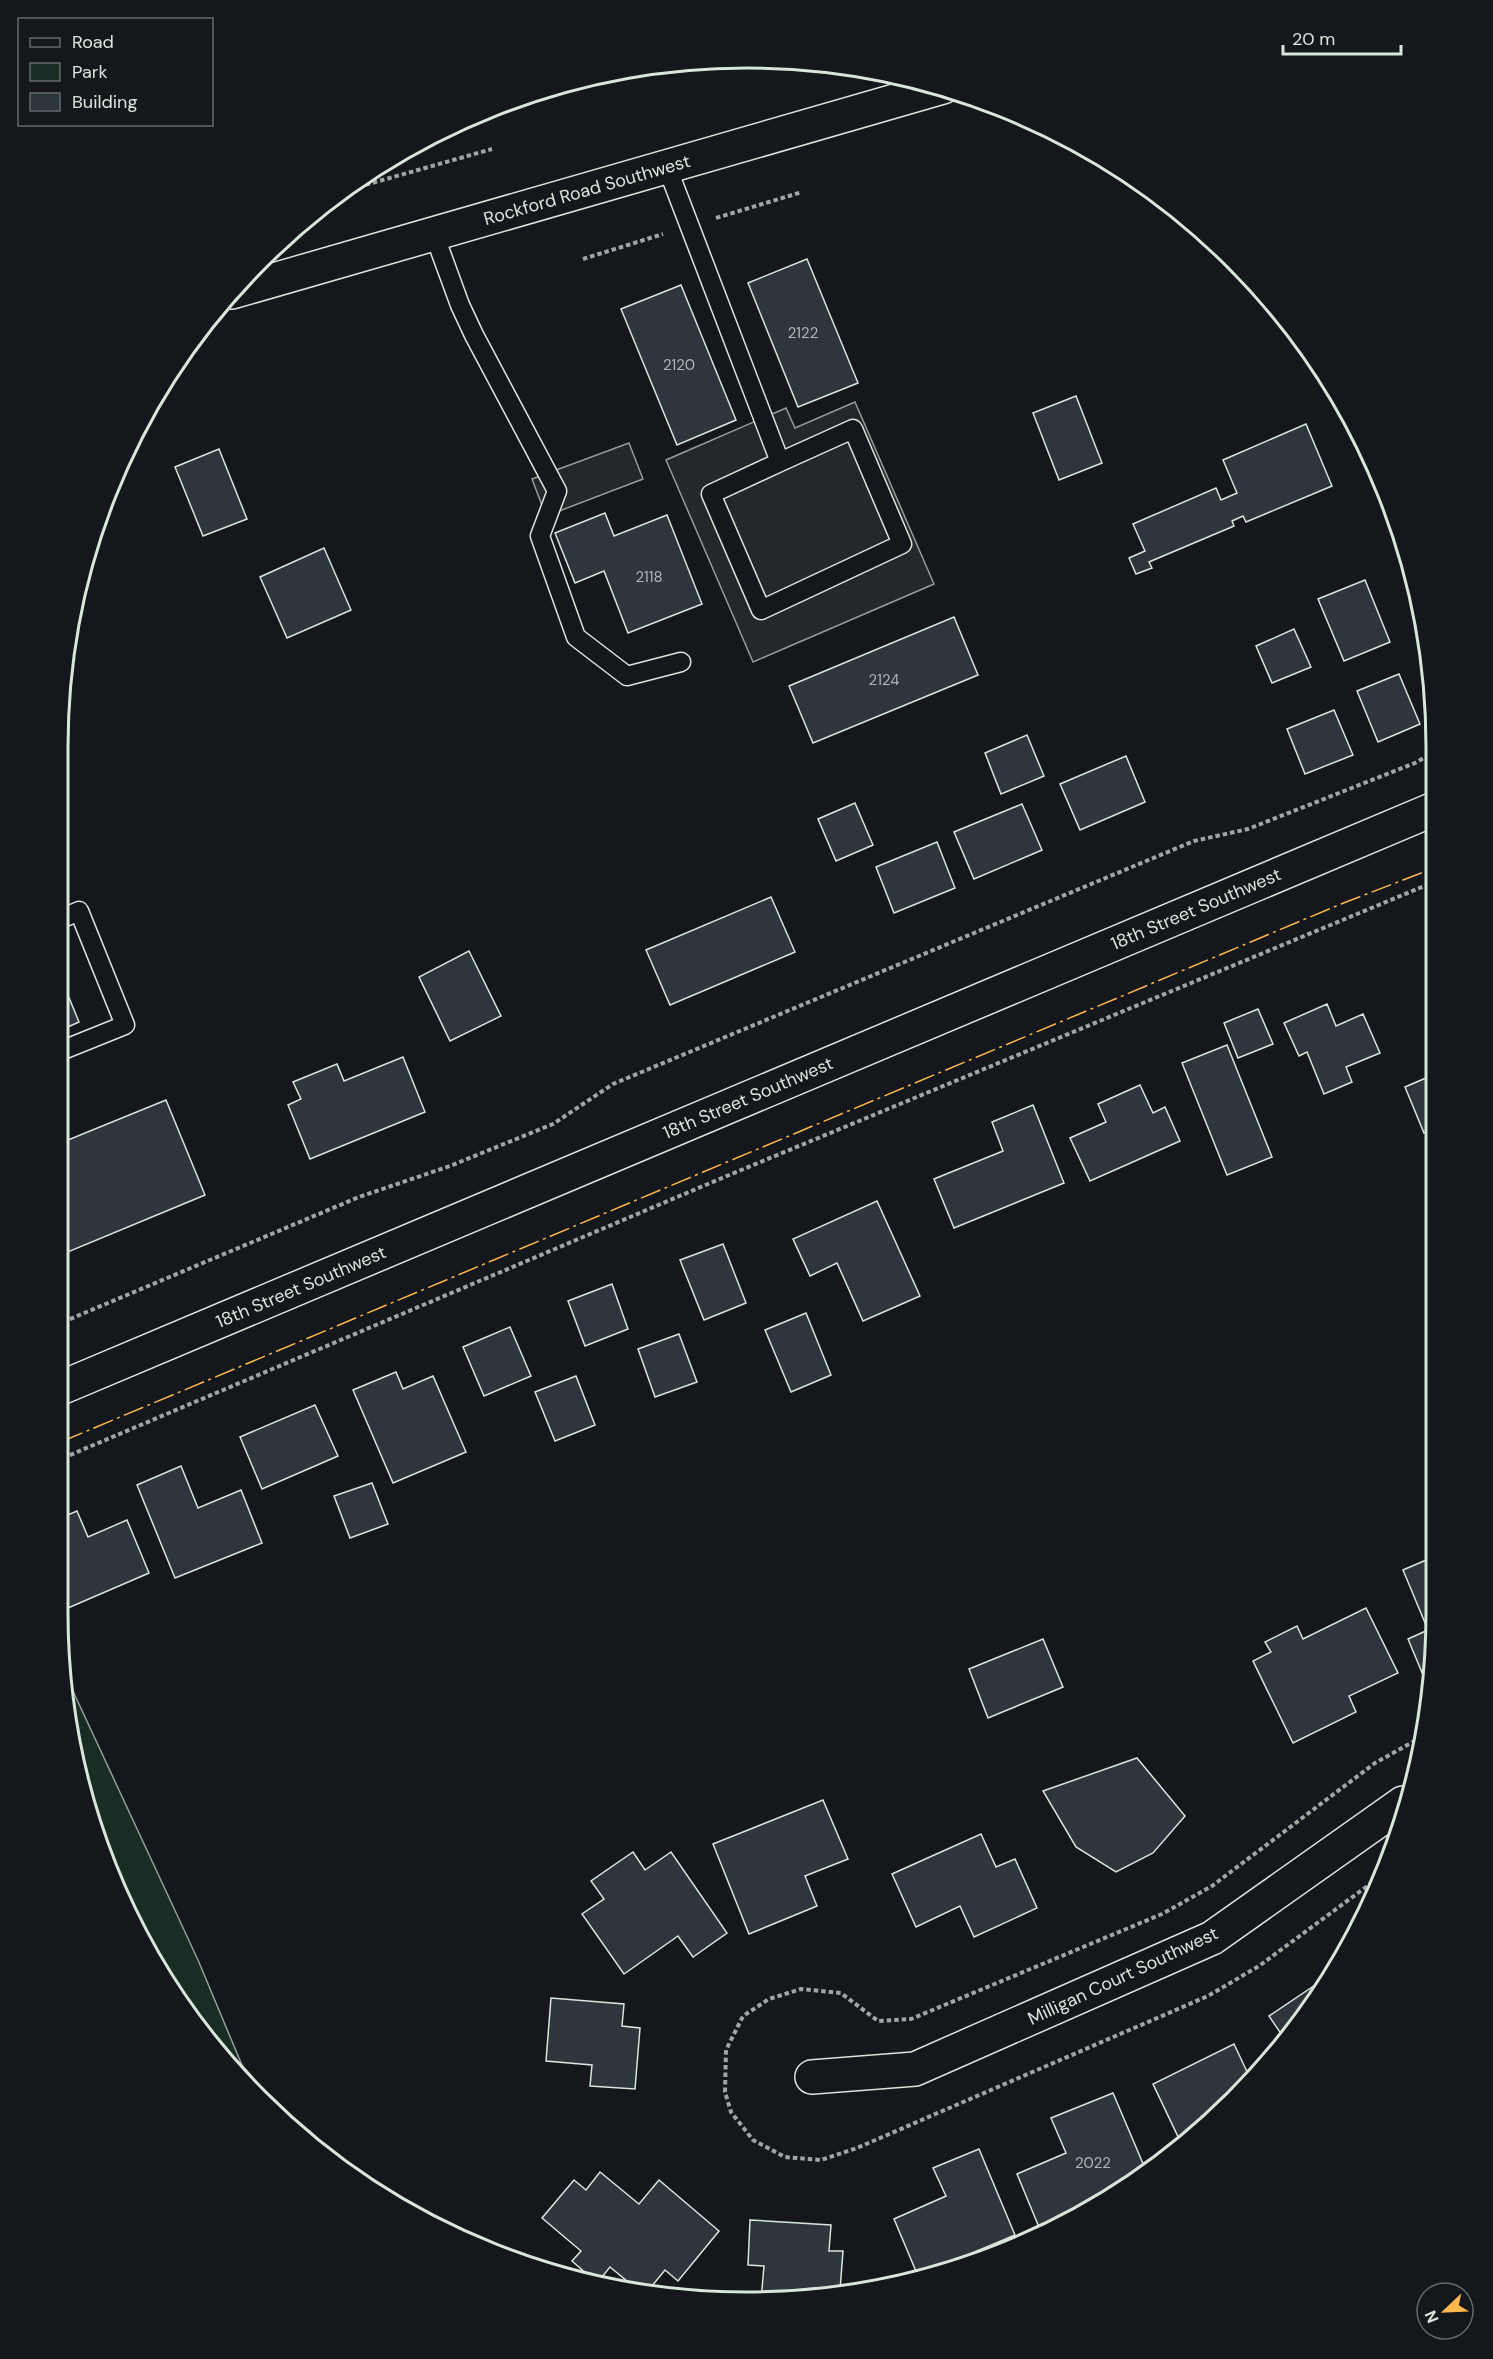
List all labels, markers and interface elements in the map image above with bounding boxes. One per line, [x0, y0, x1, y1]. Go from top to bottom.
legend [18, 18, 213, 126]
scale bar [1283, 18, 1402, 56]
text: 20 m [1292, 27, 1335, 51]
text: Road [72, 30, 114, 54]
text: Park [72, 60, 108, 84]
text: Building [72, 90, 137, 114]
street label: Rockford Road Southwest [481, 149, 693, 231]
house number: 2122 [788, 323, 818, 343]
house number: 2120 [663, 355, 695, 375]
house number: 2118 [635, 567, 663, 587]
house number: 2124 [869, 670, 899, 690]
street label: 18th Street Southwest [1107, 862, 1285, 956]
street label: 18th Street Southwest [659, 1051, 837, 1145]
street label: 18th Street Southwest [212, 1240, 390, 1334]
street label: Milligan Court Southwest [1024, 1921, 1222, 2031]
house number: 2022 [1075, 2153, 1111, 2173]
north arrow [1415, 2281, 1475, 2341]
text: N [1420, 2307, 1444, 2326]

